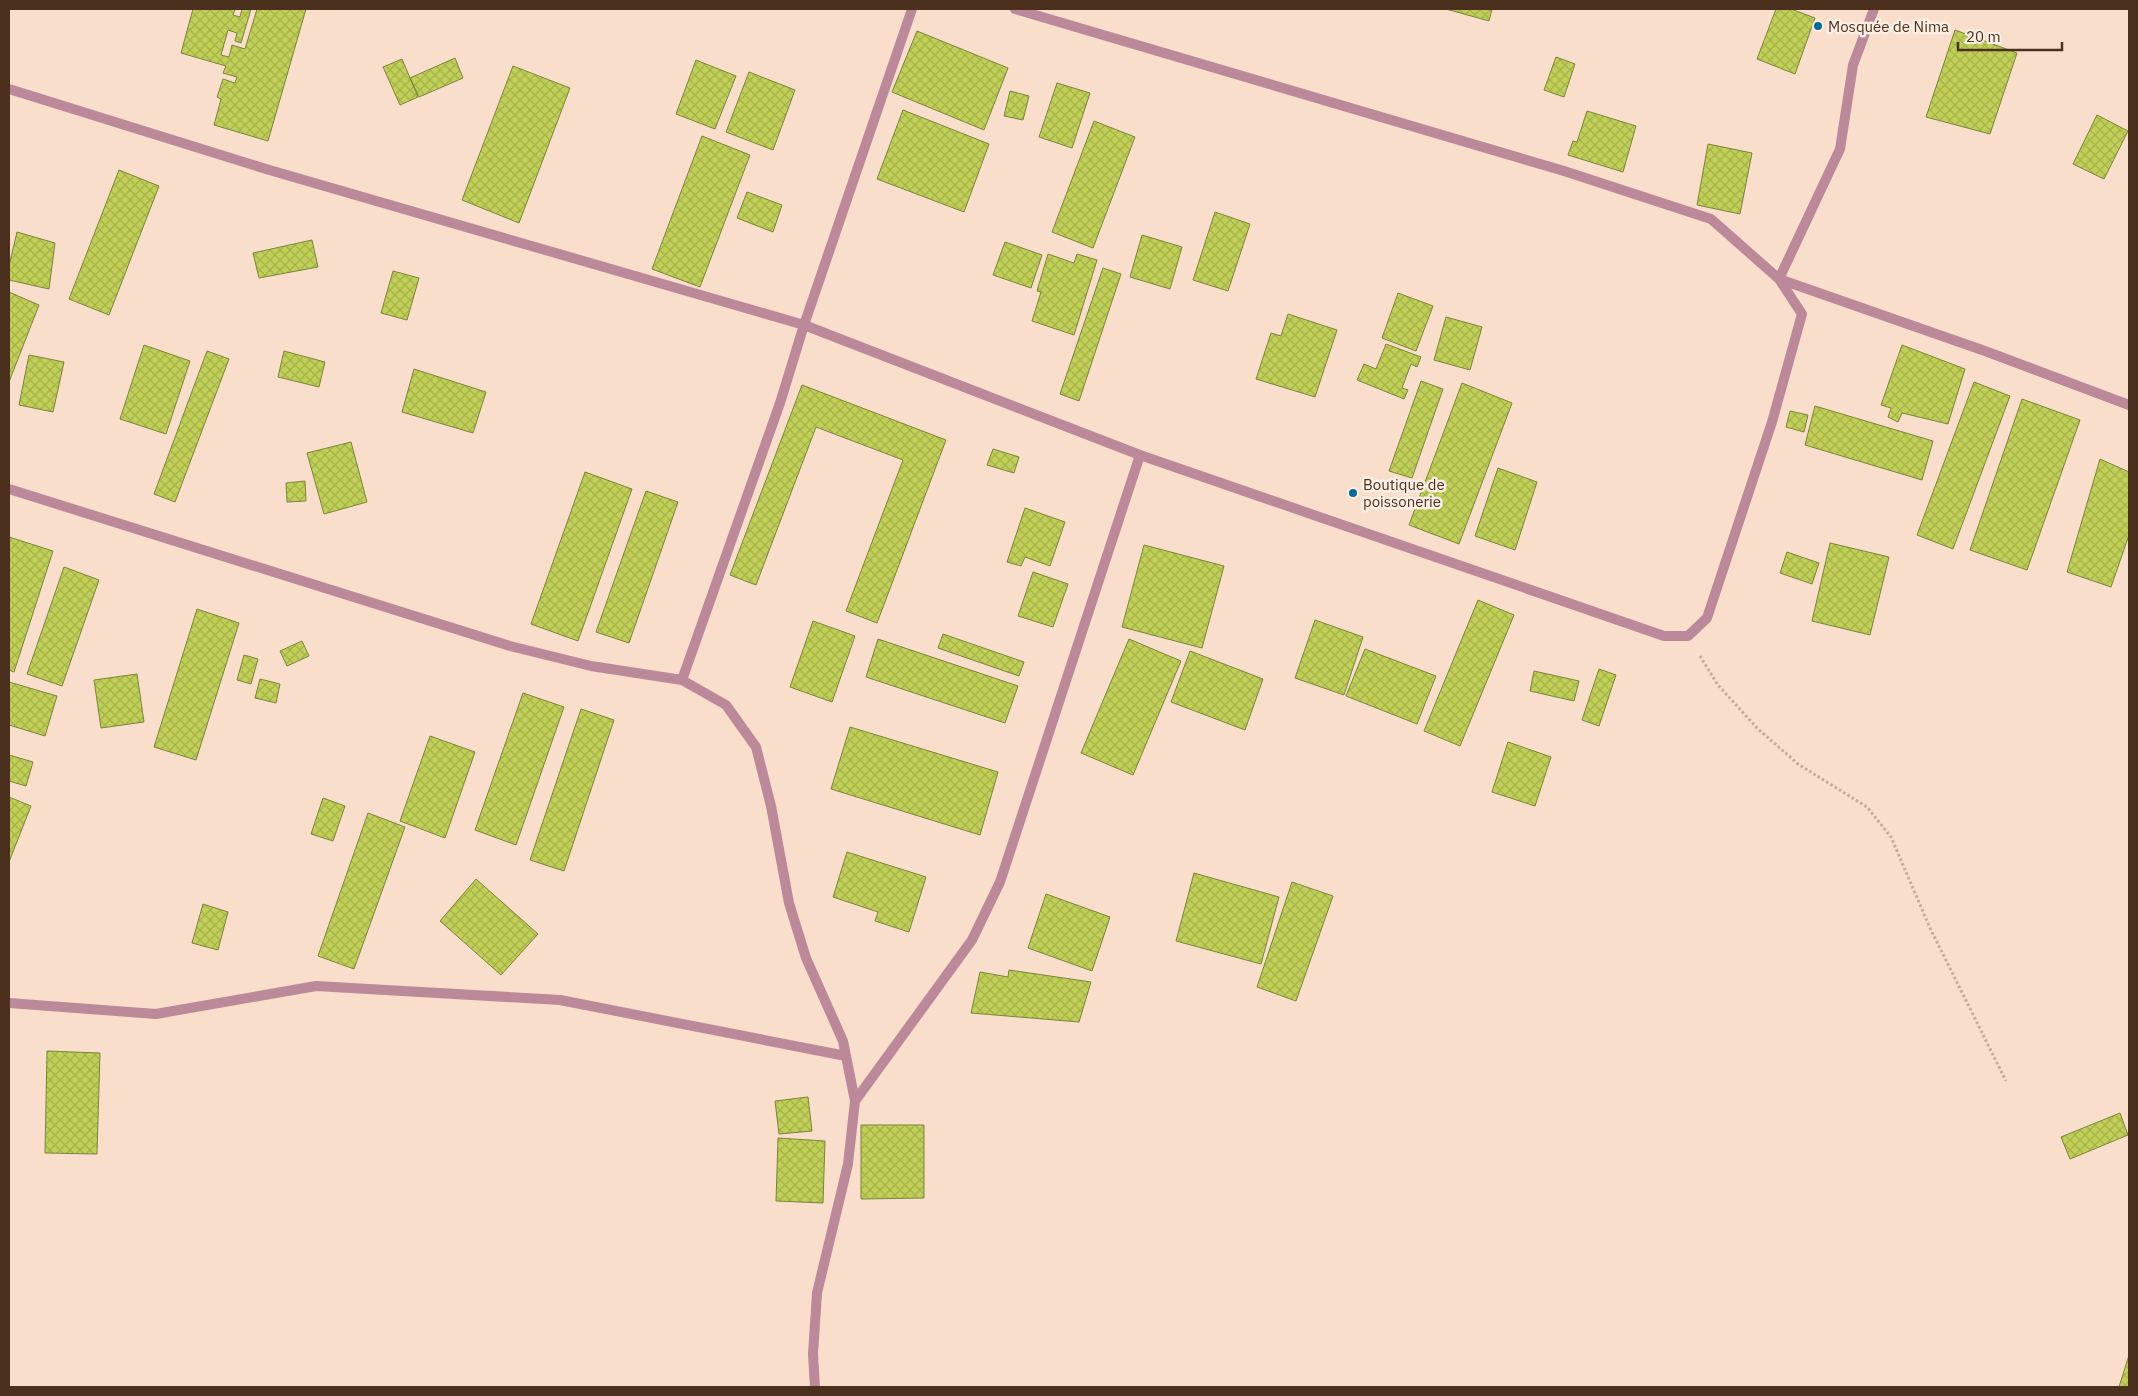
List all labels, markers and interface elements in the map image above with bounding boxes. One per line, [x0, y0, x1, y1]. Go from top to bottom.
place label: Mosquée de Nima [1828, 17, 1949, 36]
marker: Mosquée de Nima [1812, 20, 1824, 32]
scale bar [1958, 20, 2062, 52]
text: 20 m [1966, 27, 2001, 46]
place label: Boutique de poissonerie [1363, 475, 1445, 511]
marker: Boutique de poissonerie [1347, 487, 1359, 499]

